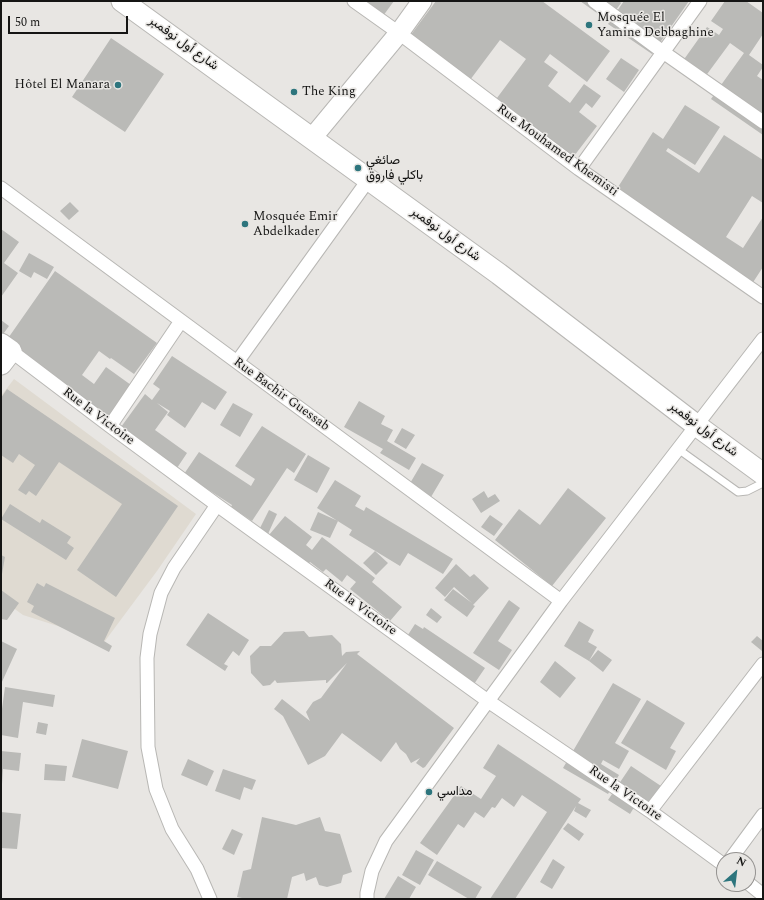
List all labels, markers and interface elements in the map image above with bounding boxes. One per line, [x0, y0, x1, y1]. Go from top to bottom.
scale bar [10, 8, 130, 34]
place label: Mosquée El Yamine Debbaghine [597, 10, 714, 41]
text: 50 m [15, 13, 40, 32]
street label: شارع أول نوفمبر [145, 14, 221, 74]
marker: Mosquée El Yamine Debbaghine [584, 20, 594, 30]
place label: Hôtel El Manara [15, 77, 110, 93]
marker: Hôtel El Manara [113, 80, 123, 90]
place label: The King [302, 84, 356, 100]
marker: The King [289, 87, 299, 97]
street label: Rue Mouhamed Khemisti [493, 102, 621, 200]
place label: صائغي باكلي فاروق [366, 153, 423, 184]
marker: صائغي باكلي فاروق [353, 163, 363, 173]
street label: شارع أول نوفمبر [407, 205, 483, 265]
place label: Mosquée Emir Abdelkader [253, 209, 337, 240]
marker: Mosquée Emir Abdelkader [240, 219, 250, 229]
street label: Rue Bachir Guessab [230, 355, 332, 435]
street label: Rue la Victoire [59, 385, 137, 449]
street label: شارع أول نوفمبر [665, 399, 741, 461]
street label: Rue la Victoire [321, 576, 399, 640]
street label: Rue la Victoire [585, 763, 665, 825]
place label: مداسي [437, 784, 473, 800]
marker: مداسي [424, 787, 434, 797]
north arrow [716, 852, 756, 892]
text: N [733, 852, 749, 871]

